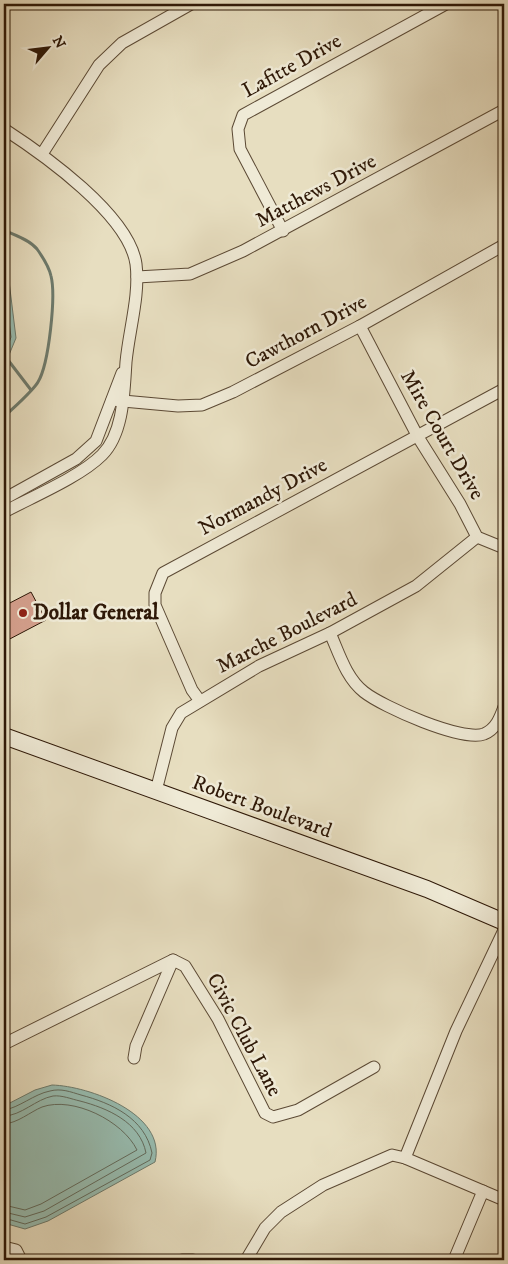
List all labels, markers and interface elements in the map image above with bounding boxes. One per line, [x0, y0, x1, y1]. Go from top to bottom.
north arrow [22, 22, 72, 72]
street label: Lafitte Drive [238, 28, 346, 104]
text: N [48, 33, 69, 52]
street label: Matthews Drive [251, 148, 381, 234]
street label: Cawthorn Drive [241, 289, 372, 375]
street label: Mire Court Drive [394, 365, 490, 505]
street label: Normandy Drive [194, 452, 332, 542]
street label: Marche Boulevard [212, 586, 362, 680]
place label: Dollar General [33, 600, 159, 626]
marker: Dollar General [17, 607, 29, 619]
street label: Robert Boulevard [189, 770, 336, 844]
street label: Civic Club Lane [201, 969, 288, 1101]

